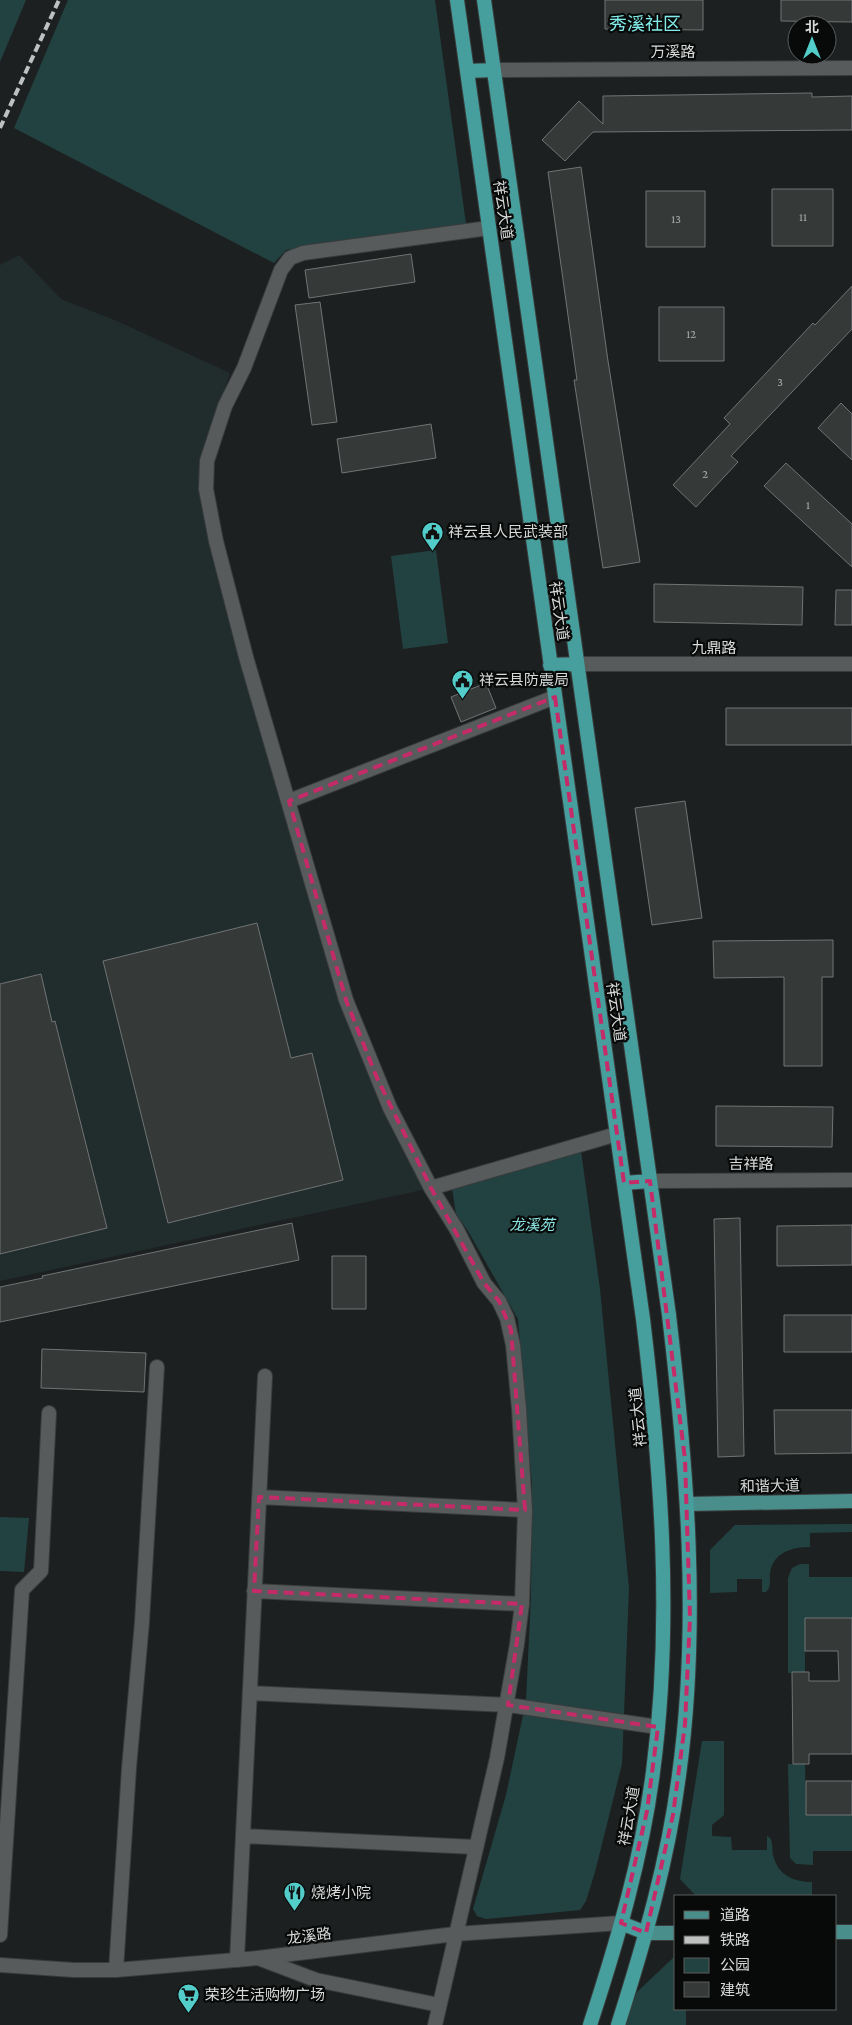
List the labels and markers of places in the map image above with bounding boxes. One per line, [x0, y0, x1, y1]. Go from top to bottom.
public building icon: 祥云县人民武装部 [420, 520, 444, 551]
place label: 祥云县人民武装部 [448, 524, 568, 540]
public building icon: 祥云县防震局 [451, 668, 475, 699]
place label: 祥云县防震局 [479, 672, 569, 688]
restaurant icon: 烧烤小院 [283, 1881, 307, 1912]
place label: 烧烤小院 [311, 1884, 371, 1901]
supermarket icon: 荣珍生活购物广场 [177, 1983, 201, 2014]
place label: 荣珍生活购物广场 [205, 1986, 325, 2003]

